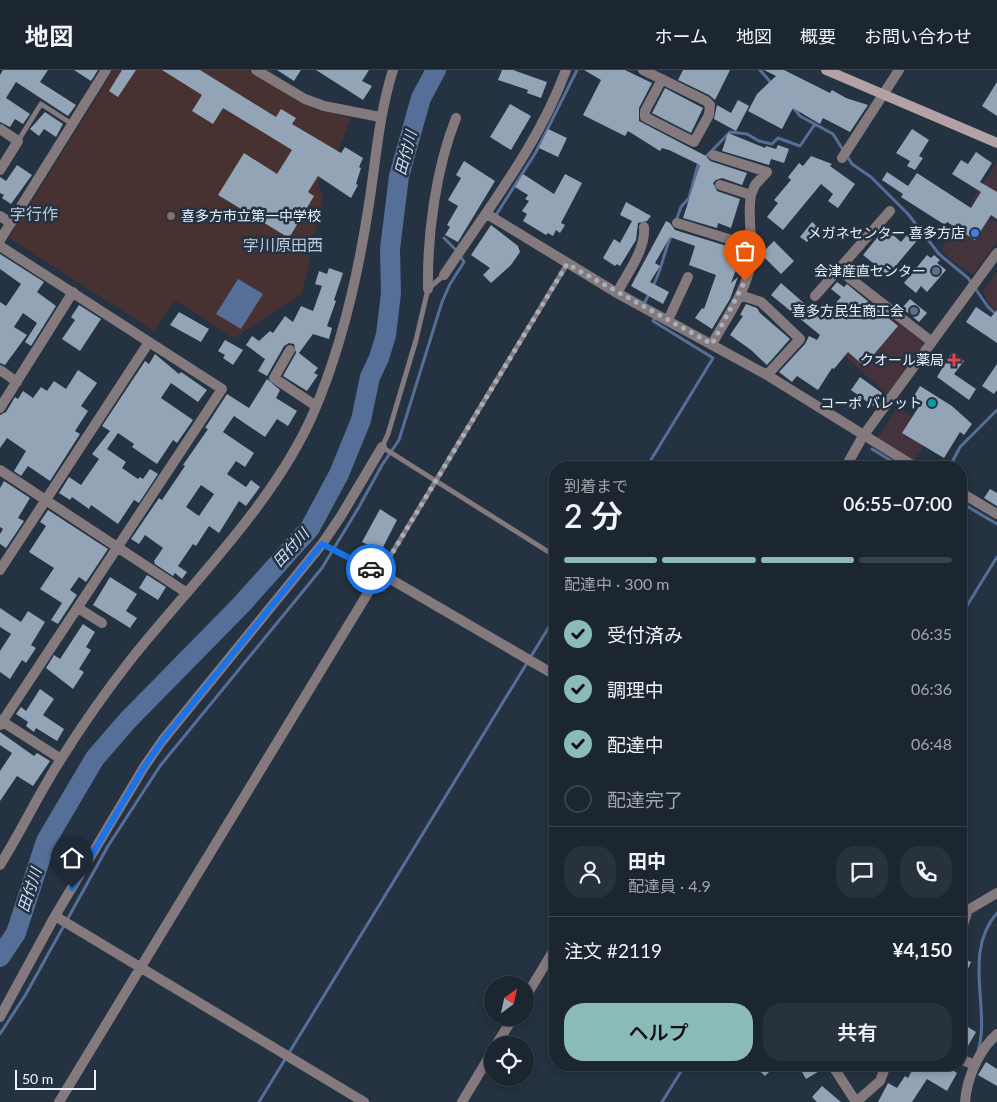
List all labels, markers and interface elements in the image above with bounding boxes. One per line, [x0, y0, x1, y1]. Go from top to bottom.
text: 地図 [25, 21, 73, 50]
text: ホーム [655, 25, 708, 47]
text: 地図 [736, 25, 772, 47]
text: 概要 [800, 25, 836, 47]
text: お問い合わせ [864, 25, 972, 47]
water label: 田付川 [391, 127, 420, 177]
district label: 字行作 [10, 204, 58, 223]
place label: 喜多方市立第一中学校 [181, 207, 321, 224]
marker: 喜多方市立第一中学校 [165, 210, 177, 222]
place label: メガネセンター 喜多方店 [807, 224, 965, 241]
marker: メガネセンター 喜多方店 [969, 227, 981, 239]
pin [724, 230, 766, 281]
district label: 字川原田西 [243, 235, 323, 254]
icon: bag [731, 237, 759, 265]
place label: 会津産直センター [814, 262, 926, 279]
marker: 会津産直センター [930, 265, 942, 277]
place label: 喜多方民生商工会 [792, 302, 904, 319]
marker: 喜多方民生商工会 [908, 305, 920, 317]
place label: クオール薬局 [860, 351, 944, 368]
marker: クオール薬局 [948, 354, 960, 366]
place label: コーポ バレット [820, 394, 922, 411]
marker: コーポ バレット [926, 397, 938, 409]
text: 到着まで [564, 476, 628, 495]
text: 06:55–07:00 [843, 492, 952, 515]
text: 2 分 [564, 496, 623, 535]
water label: 田付川 [269, 523, 313, 570]
courier [346, 544, 396, 594]
icon: car [357, 555, 385, 583]
text: 配達中 · 300 m [564, 574, 669, 593]
icon: check [564, 620, 592, 648]
text: 受付済み [607, 623, 683, 646]
text: 06:35 [911, 624, 952, 643]
icon: check [564, 675, 592, 703]
text: 調理中 [607, 678, 664, 701]
text: 06:36 [911, 679, 952, 698]
icon: check [564, 730, 592, 758]
text: 配達中 [607, 733, 664, 756]
text: 06:48 [911, 734, 952, 753]
text: 配達完了 [607, 788, 683, 811]
pin [51, 837, 93, 888]
icon: home [58, 844, 86, 872]
button: person [564, 846, 616, 898]
button: chat [836, 846, 888, 898]
button: phone [900, 846, 952, 898]
text: 田中 [628, 849, 666, 872]
water label: 田付川 [14, 864, 45, 914]
text: 配達員 · 4.9 [628, 876, 711, 895]
text: ¥4,150 [892, 938, 952, 961]
text: 注文 #2119 [564, 939, 662, 962]
north arrow [484, 976, 534, 1026]
map controls [484, 976, 534, 1086]
button: ヘルプ [564, 1003, 753, 1061]
button: 共有 [763, 1003, 952, 1061]
button: locate [484, 1036, 534, 1086]
scale bar [15, 1067, 96, 1090]
text: 50 m [22, 1070, 53, 1087]

